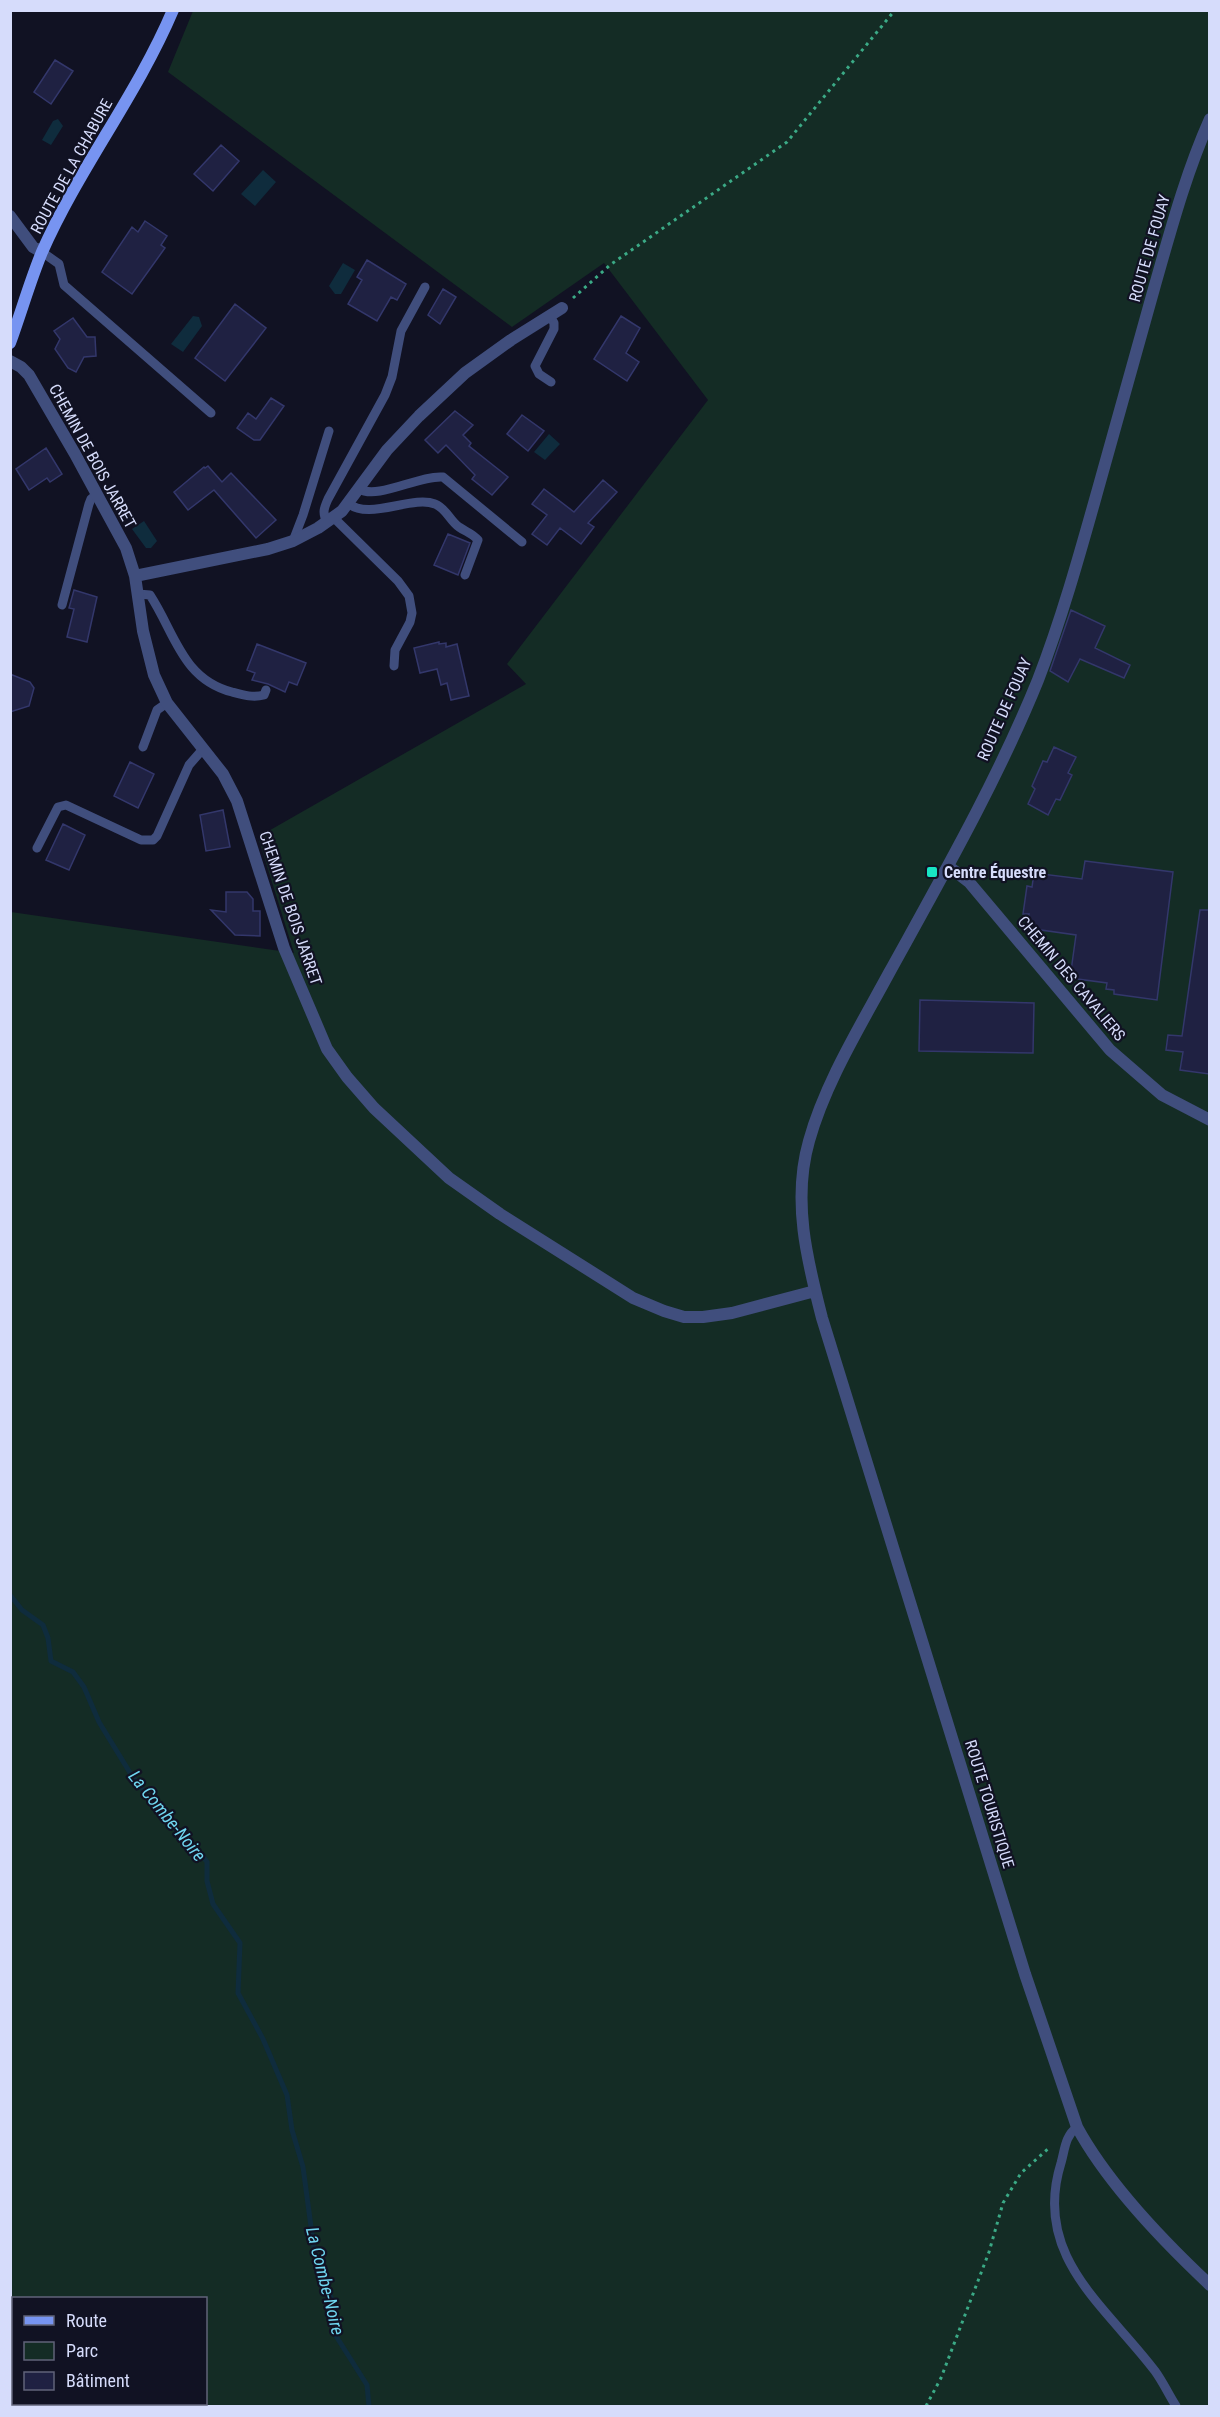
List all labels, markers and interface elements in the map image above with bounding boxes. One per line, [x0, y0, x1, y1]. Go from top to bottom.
street label: ROUTE DE LA CHABURE [27, 96, 116, 237]
street label: ROUTE DE FOUAY [1125, 192, 1174, 304]
street label: CHEMIN DE BOIS JARRET [45, 381, 140, 532]
street label: ROUTE DE FOUAY [973, 654, 1036, 764]
street label: CHEMIN DE BOIS JARRET [255, 829, 326, 988]
place label: Centre Équestre [944, 863, 1047, 882]
marker: Centre Équestre [925, 865, 939, 879]
street label: CHEMIN DES CAVALIERS [1014, 912, 1129, 1045]
street label: ROUTE TOURISTIQUE [961, 1738, 1018, 1871]
water label: La Combe-Noire [124, 1766, 210, 1865]
water label: La Combe-Noire [302, 2225, 349, 2337]
legend [12, 2297, 207, 2405]
text: Route [66, 2310, 107, 2331]
text: Parc [66, 2340, 98, 2361]
text: Bâtiment [66, 2370, 130, 2391]

